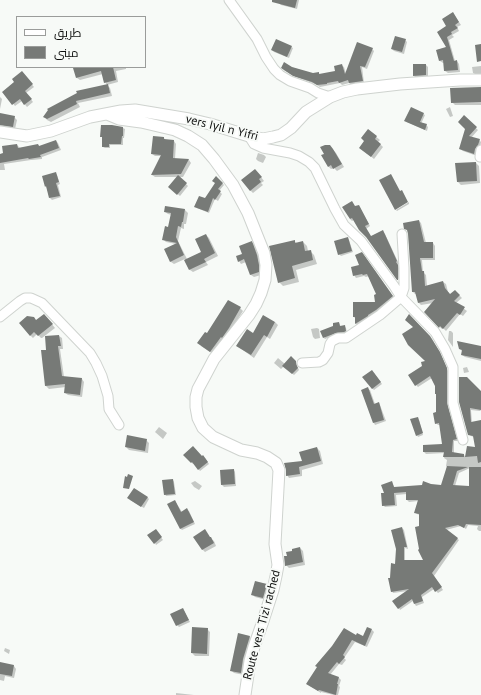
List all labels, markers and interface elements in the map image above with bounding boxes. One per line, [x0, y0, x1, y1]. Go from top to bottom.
legend [16, 16, 146, 68]
text: طريق [54, 25, 81, 40]
text: مبنى [54, 45, 79, 60]
street label: vers Iγil n Yifri [184, 112, 260, 144]
street label: Route vers Tizi rached [240, 569, 284, 681]

